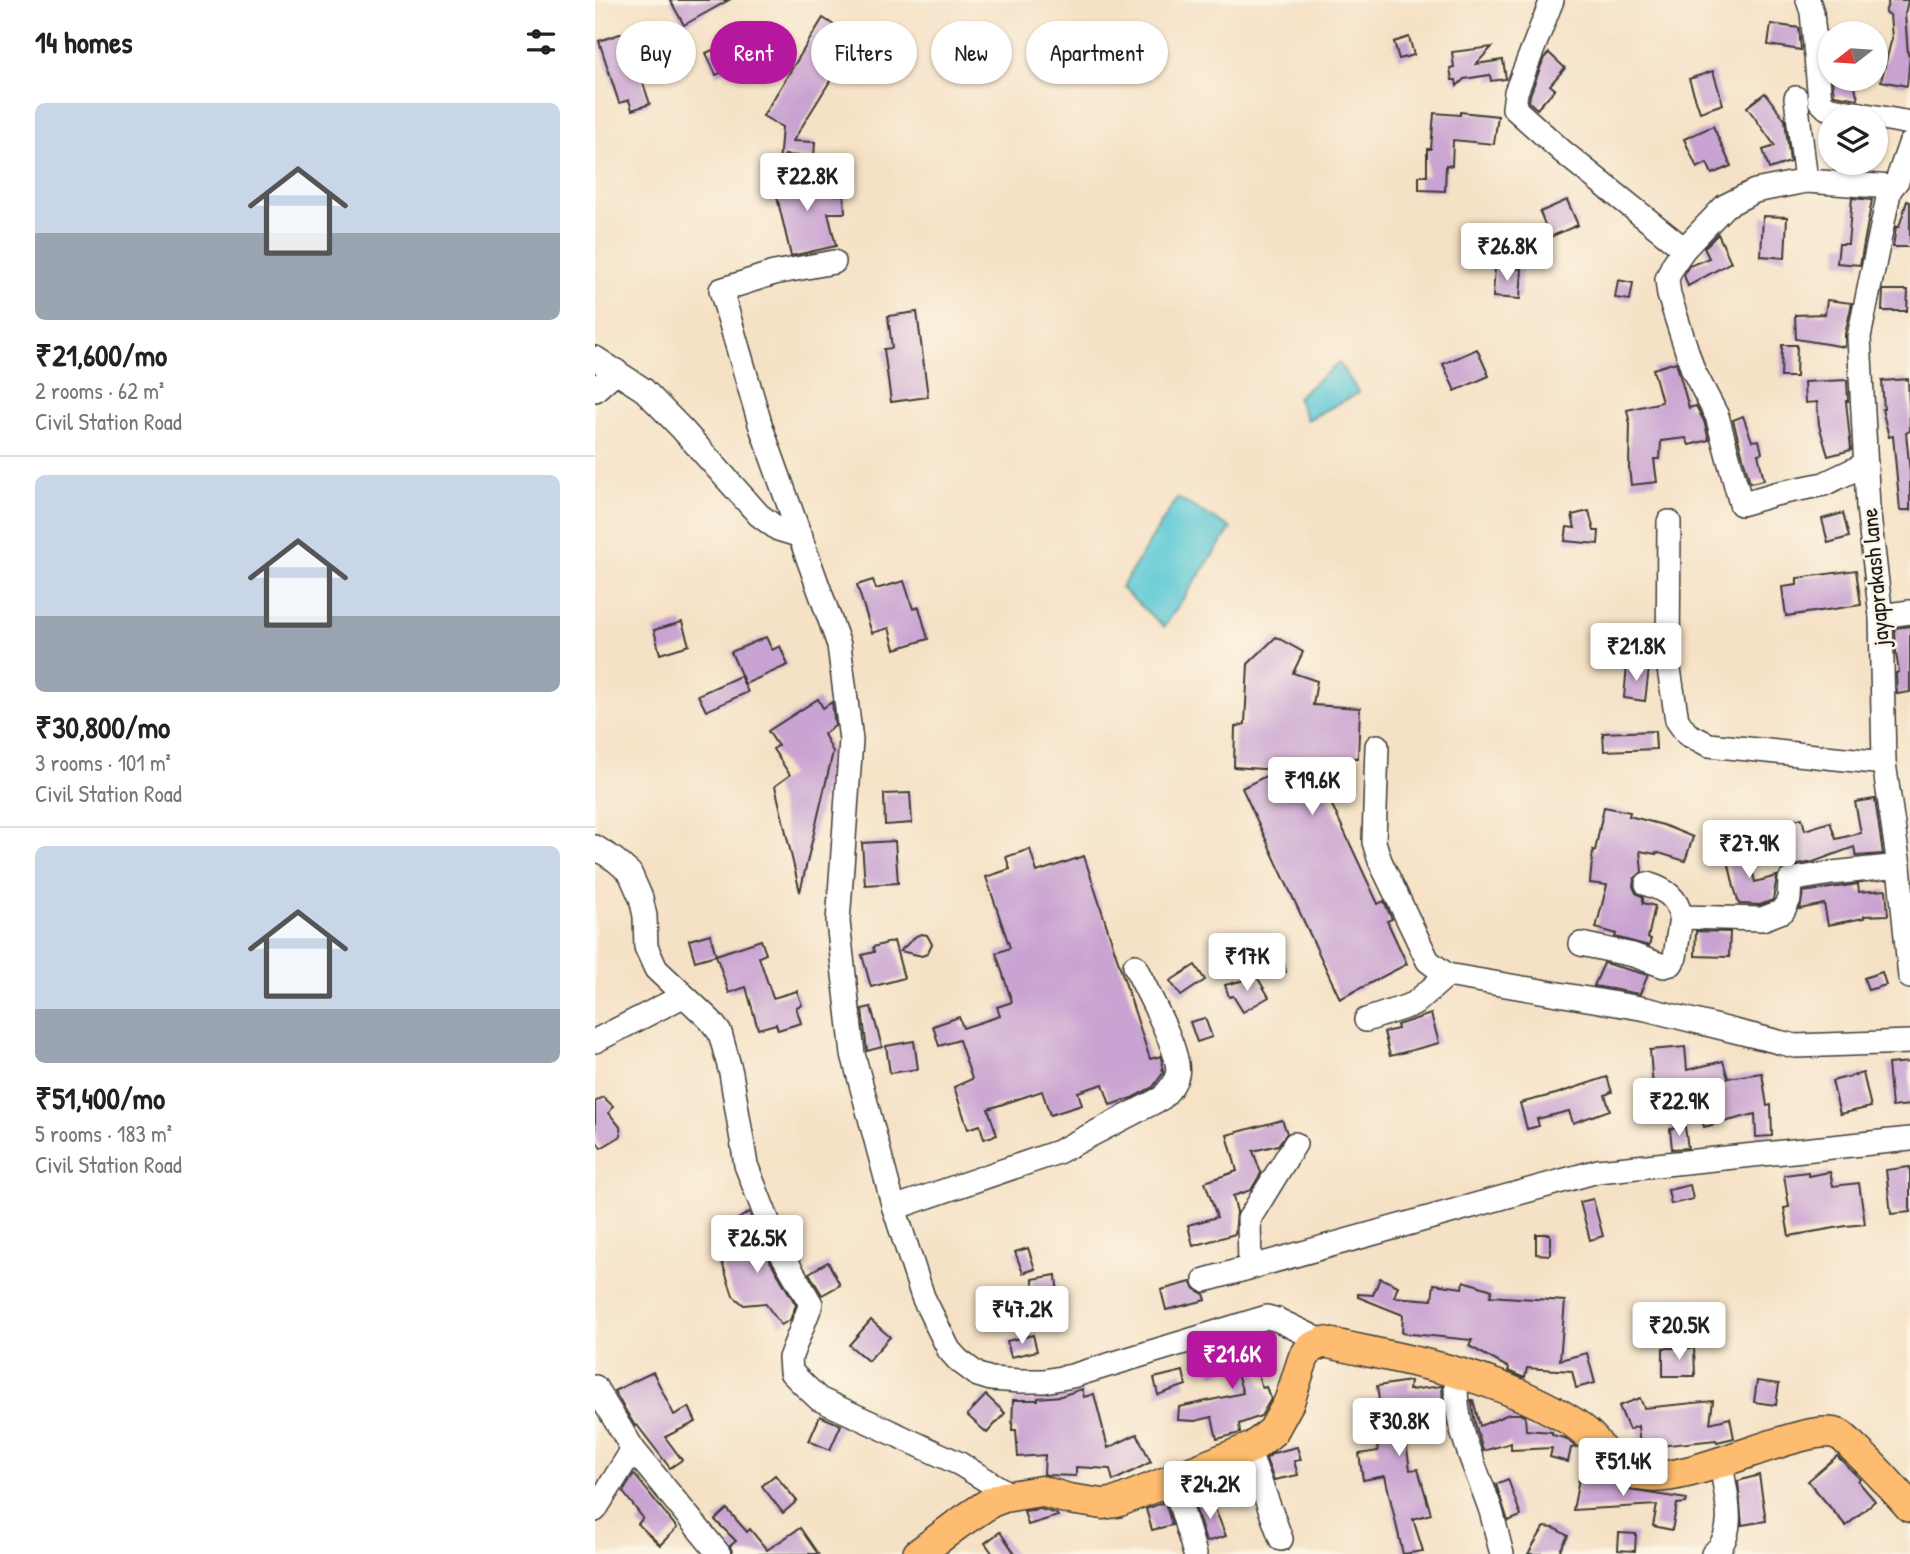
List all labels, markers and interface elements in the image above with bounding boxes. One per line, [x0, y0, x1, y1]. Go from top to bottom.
chip: Buy [616, 21, 696, 84]
chip: Rent [710, 21, 797, 84]
chip: Filters [811, 21, 917, 84]
chip: New [931, 21, 1012, 84]
chip: Apartment [1026, 21, 1168, 84]
north arrow [1818, 21, 1888, 91]
map controls [1818, 21, 1888, 175]
text: 14 homes [35, 22, 133, 62]
icon: filters [522, 23, 560, 61]
button: layers [1818, 105, 1888, 175]
icon: home [235, 148, 361, 274]
pin: ₹22.8K [750, 154, 864, 213]
text: ₹22.8K [776, 160, 838, 191]
pin: ₹26.8K [1450, 224, 1564, 283]
text: ₹26.8K [1477, 230, 1537, 261]
text: ₹21,600/mo [35, 335, 167, 375]
text: 2 rooms · 62 m² [35, 375, 164, 406]
text: Civil Station Road [35, 406, 182, 437]
street label: jayaprakash lane [1853, 507, 1896, 650]
icon: home [235, 520, 361, 646]
pin: ₹21.8K [1579, 624, 1693, 683]
text: ₹21.8K [1606, 630, 1666, 661]
text: ₹30,800/mo [35, 707, 170, 747]
text: 3 rooms · 101 m² [35, 747, 171, 778]
pin: ₹19.6K [1255, 758, 1369, 817]
text: ₹19.6K [1284, 764, 1340, 795]
text: Civil Station Road [35, 778, 182, 809]
pin: ₹27.9K [1692, 820, 1806, 880]
text: ₹27.9K [1719, 827, 1779, 858]
icon: home [235, 891, 361, 1017]
pin: ₹17K [1206, 934, 1288, 993]
text: ₹17K [1225, 940, 1269, 971]
text: ₹51,400/mo [35, 1078, 165, 1118]
pin: ₹22.9K [1622, 1078, 1736, 1138]
text: ₹22.9K [1649, 1085, 1709, 1116]
text: 5 rooms · 183 m² [35, 1118, 172, 1149]
text: Civil Station Road [35, 1149, 182, 1180]
pin: ₹26.5K [700, 1216, 814, 1275]
text: ₹26.5K [727, 1222, 787, 1253]
pin: ₹47.2K [965, 1286, 1079, 1346]
text: ₹47.2K [992, 1293, 1052, 1324]
pin: ₹20.5K [1622, 1302, 1736, 1362]
text: ₹20.5K [1649, 1309, 1709, 1340]
pin: ₹21.6K [1175, 1332, 1289, 1391]
text: ₹21.6K [1203, 1338, 1261, 1369]
pin: ₹30.8K [1342, 1398, 1456, 1458]
text: ₹30.8K [1369, 1405, 1429, 1436]
pin: ₹51.4K [1566, 1438, 1680, 1498]
text: ₹51.4K [1595, 1445, 1651, 1476]
pin: ₹24.2K [1153, 1462, 1267, 1521]
text: ₹24.2K [1180, 1468, 1240, 1499]

